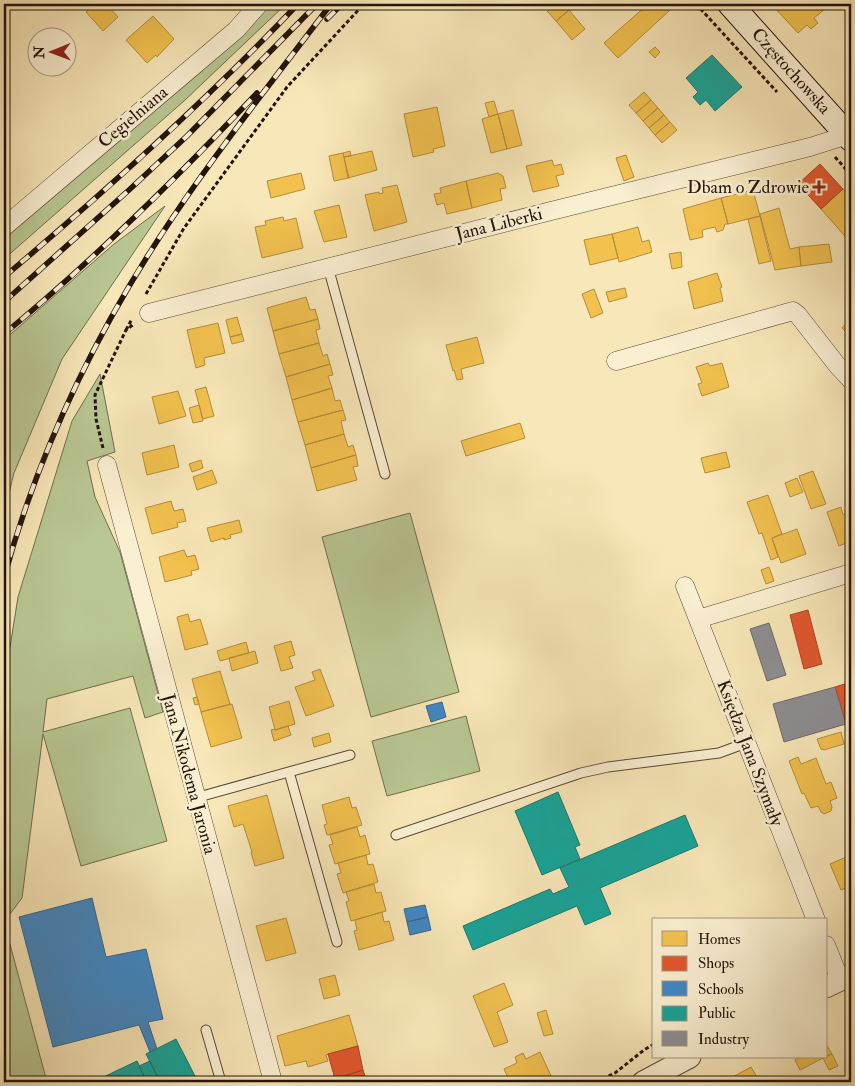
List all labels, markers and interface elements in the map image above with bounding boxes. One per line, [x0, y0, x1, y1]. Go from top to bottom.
street label: Częstochowska [746, 23, 836, 119]
north arrow [28, 28, 78, 78]
text: N [31, 45, 48, 60]
street label: Cegielniana [93, 81, 173, 153]
place label: Dbam o Zdrowie [687, 176, 809, 199]
marker: Dbam o Zdrowie [813, 181, 825, 193]
street label: Jana Liberki [452, 202, 545, 246]
street label: Księdza Jana Szymały [711, 677, 789, 830]
street label: Jana Nikodema Jaronia [156, 690, 222, 857]
legend [652, 918, 828, 1058]
text: Homes [698, 930, 740, 949]
text: Shops [698, 954, 734, 974]
text: Schools [698, 980, 744, 999]
text: Public [698, 1004, 736, 1023]
text: Industry [698, 1030, 749, 1049]

